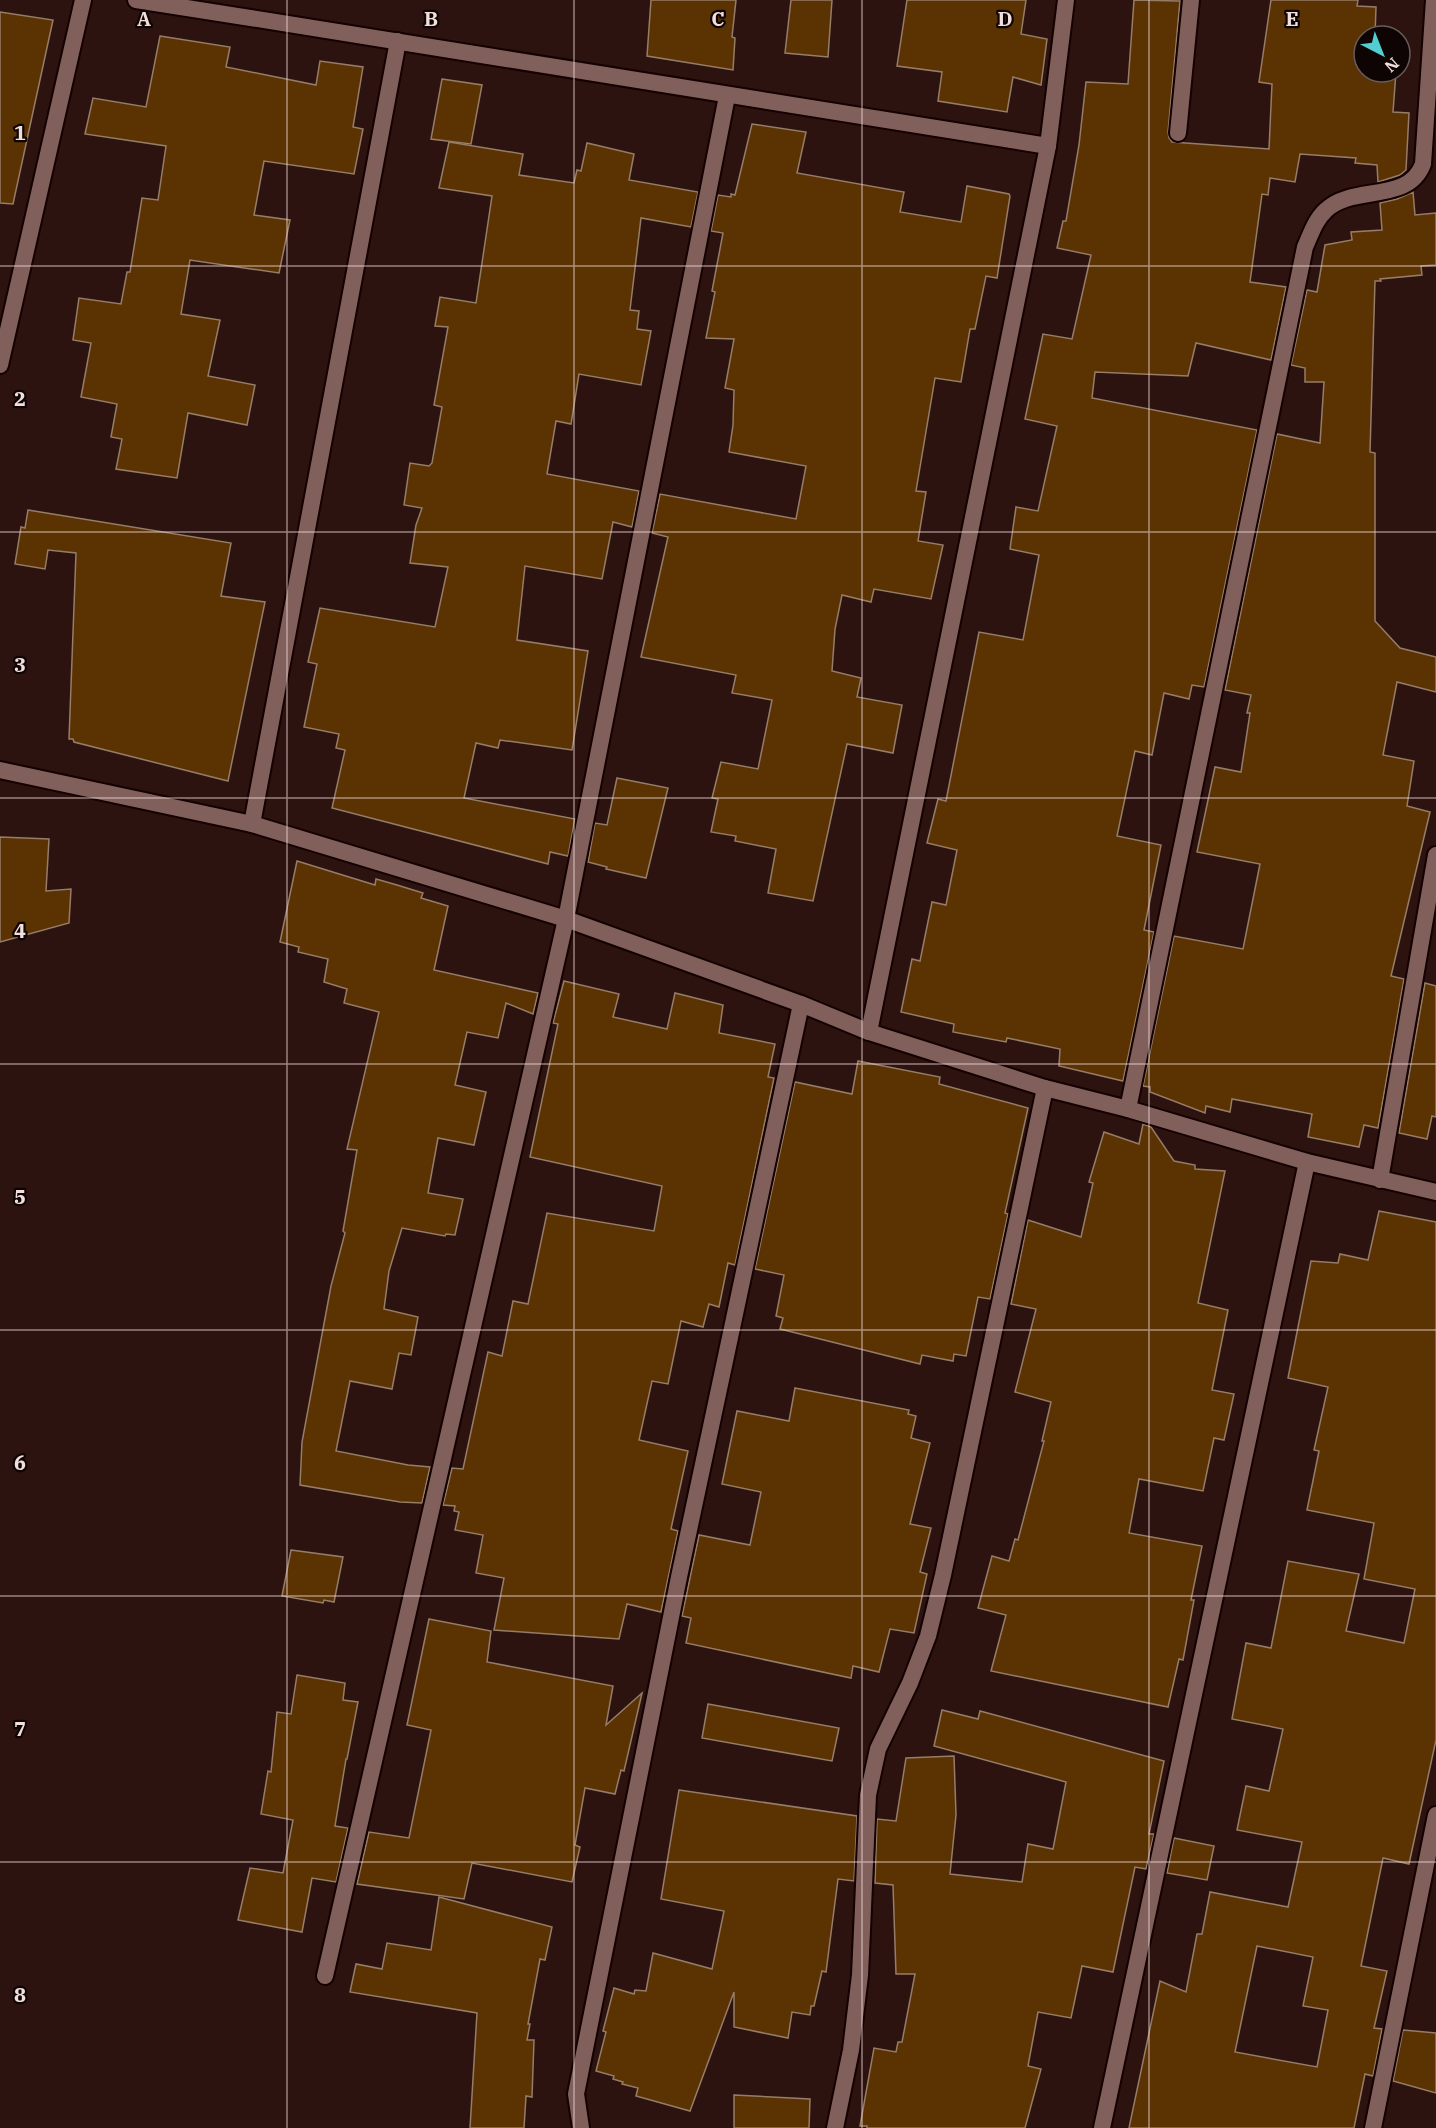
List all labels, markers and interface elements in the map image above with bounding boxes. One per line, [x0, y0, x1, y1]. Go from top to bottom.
text: A [137, 5, 151, 32]
text: B [424, 5, 438, 32]
text: C [711, 5, 725, 32]
text: D [997, 5, 1013, 32]
text: E [1285, 5, 1299, 32]
north arrow [1352, 24, 1412, 84]
text: N [1381, 53, 1403, 77]
text: 1 [14, 119, 26, 146]
text: 2 [14, 385, 26, 412]
text: 3 [14, 651, 26, 678]
text: 4 [14, 917, 26, 944]
text: 5 [14, 1183, 26, 1210]
text: 6 [14, 1449, 26, 1476]
text: 7 [14, 1715, 26, 1742]
text: 8 [14, 1981, 26, 2008]

